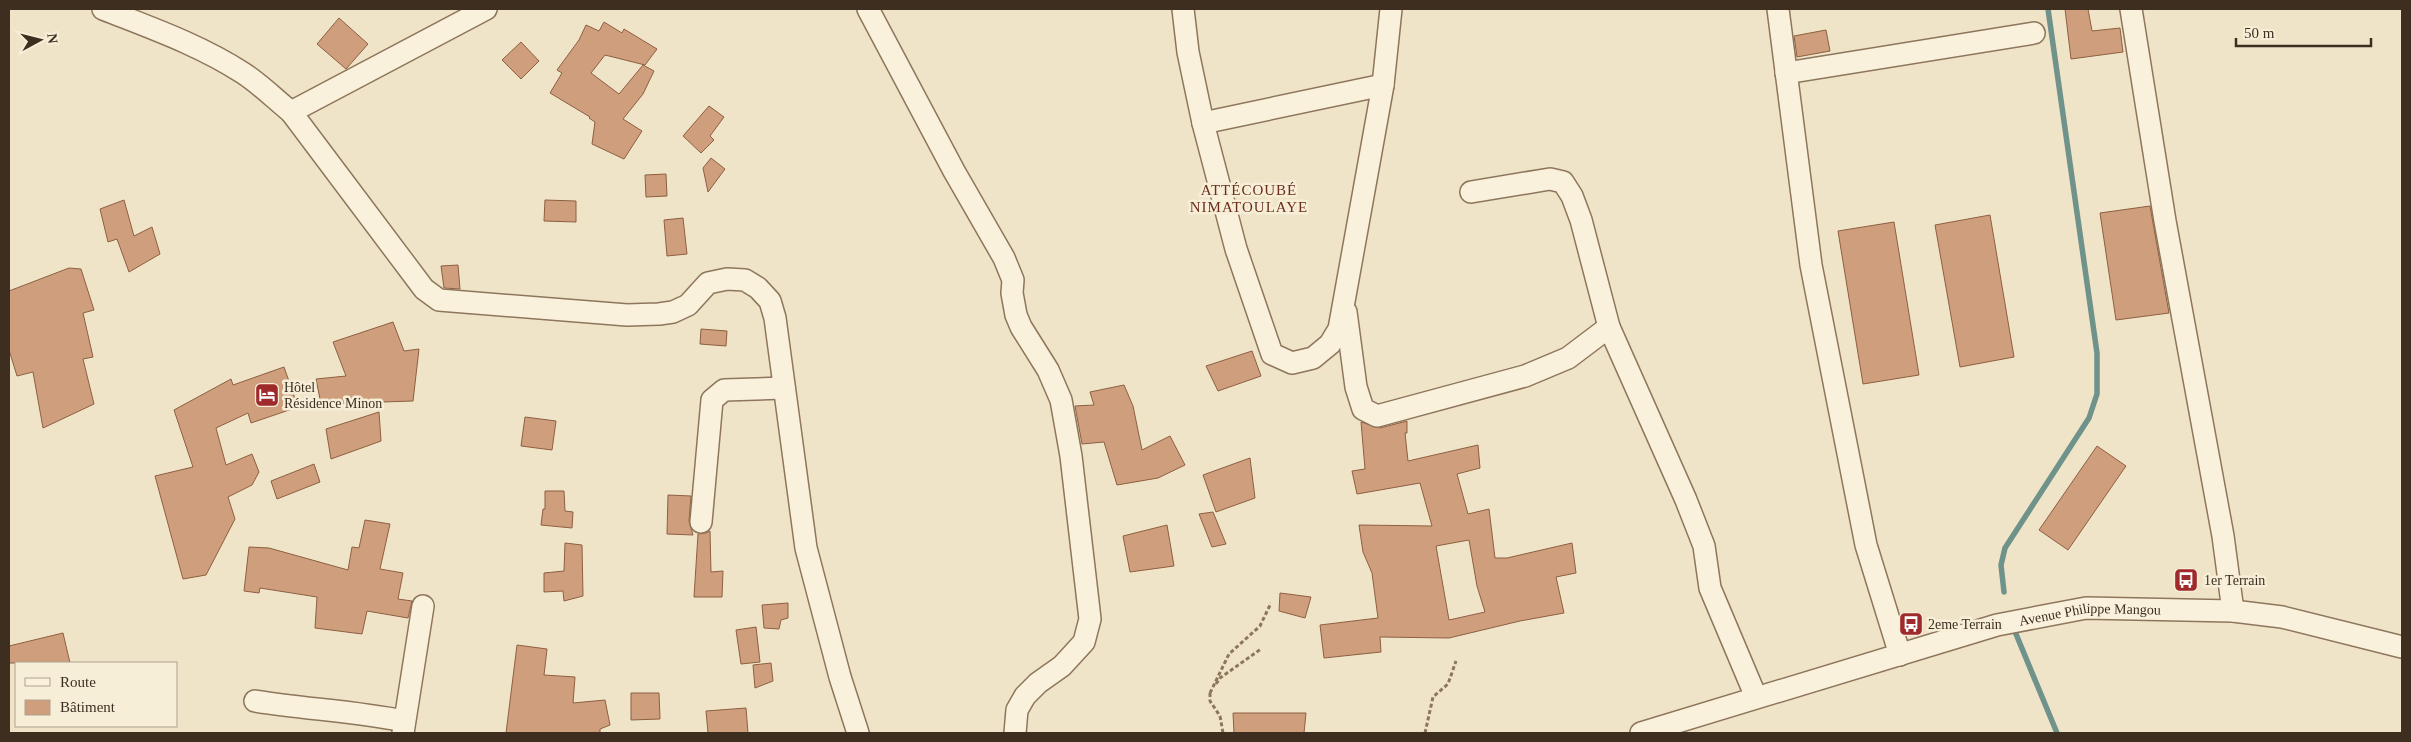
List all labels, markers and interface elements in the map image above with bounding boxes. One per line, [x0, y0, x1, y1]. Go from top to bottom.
north arrow [15, 15, 65, 65]
scale bar [2236, 15, 2371, 47]
text: 50 m [2244, 25, 2275, 41]
text: N [44, 33, 60, 44]
district label: ATTÉCOUBÉ NIMATOULAYE [1190, 182, 1308, 215]
place label: Hôtel Résidence Minon [284, 380, 382, 411]
hotel icon: Hôtel Résidence Minon [254, 382, 280, 408]
bus stop icon: 1er Terrain [2173, 567, 2199, 593]
place label: 1er Terrain [2204, 573, 2265, 588]
street label: Avenue Philippe Mangou [2018, 601, 2161, 628]
bus stop icon: 2eme Terrain [1898, 611, 1924, 637]
place label: 2eme Terrain [1928, 617, 2002, 632]
legend [15, 662, 178, 727]
text: Route [60, 674, 96, 690]
text: Bâtiment [60, 699, 116, 715]

